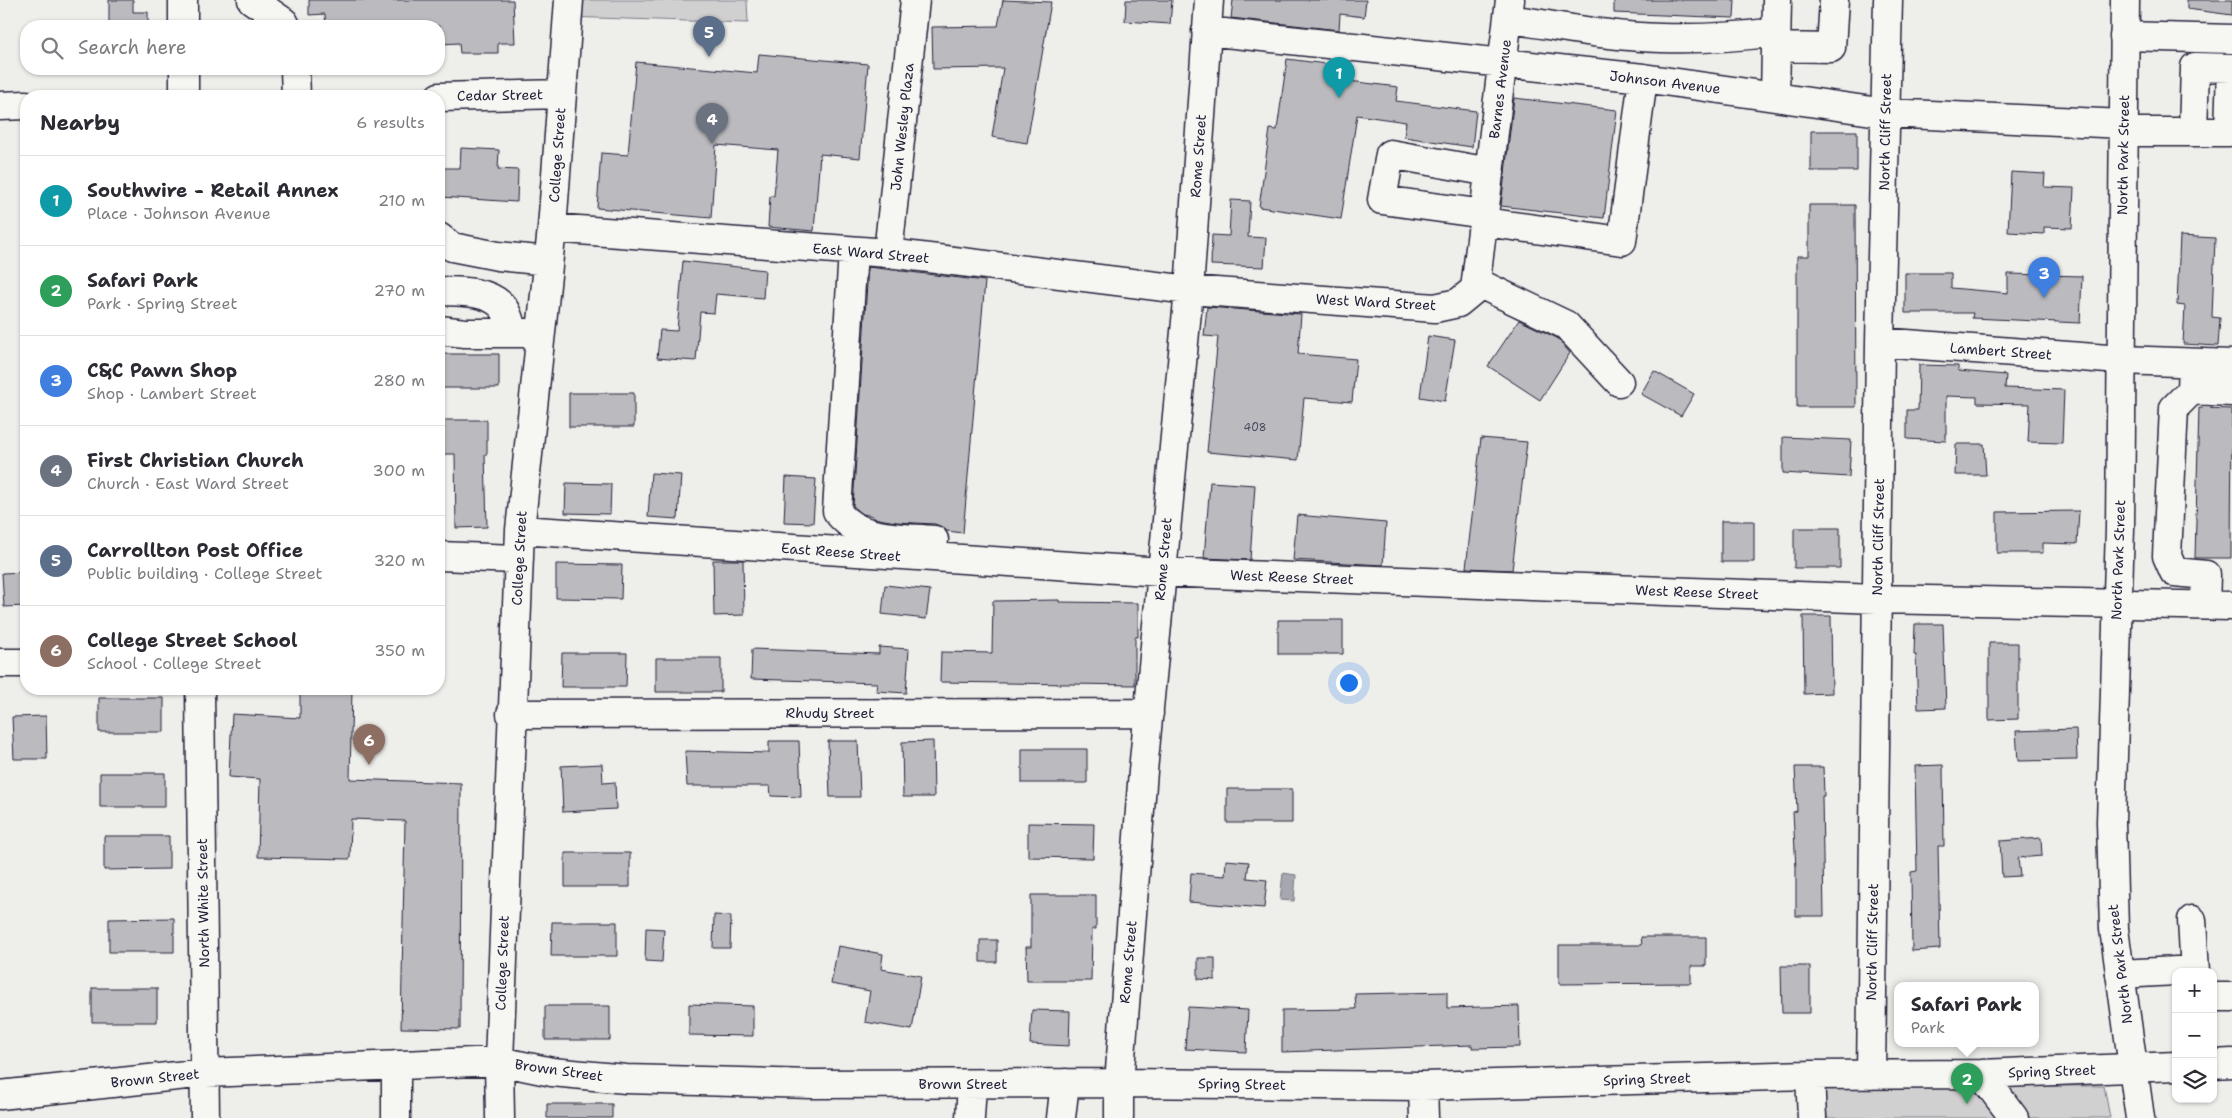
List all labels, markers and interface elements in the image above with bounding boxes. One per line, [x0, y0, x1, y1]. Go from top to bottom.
pin: 5 [693, 16, 725, 57]
search box [20, 20, 445, 75]
icon: search [38, 34, 66, 62]
text: Search here [78, 35, 187, 60]
street label: Barnes Avenue [1485, 38, 1515, 140]
pin: 1 [1323, 57, 1355, 98]
street label: John Wesley Plaza [886, 62, 918, 192]
street label: Johnson Avenue [1609, 66, 1722, 98]
street label: North Cliff Street [1875, 73, 1895, 191]
street label: Cedar Street [457, 85, 543, 105]
street label: North Park Street [2113, 95, 2133, 215]
pin: 4 [696, 103, 728, 144]
street label: College Street [545, 107, 569, 203]
text: Nearby [40, 109, 120, 137]
text: 6 results [356, 112, 425, 133]
street label: Rome Street [1186, 114, 1210, 198]
text: Southwire - Retail Annex [87, 178, 338, 203]
text: 1 [52, 190, 60, 211]
text: 210 m [378, 190, 425, 211]
text: Place · Johnson Avenue [87, 203, 271, 224]
street label: East Ward Street [812, 239, 930, 267]
pin: 3 [2028, 257, 2060, 298]
text: Safari Park [87, 268, 198, 293]
text: 2 [50, 280, 62, 301]
text: 270 m [374, 280, 425, 301]
street label: West Ward Street [1315, 290, 1437, 314]
text: Park · Spring Street [87, 293, 237, 314]
street label: Lambert Street [1949, 338, 2053, 364]
text: C&C Pawn Shop [87, 358, 237, 383]
text: 3 [50, 370, 62, 391]
text: 280 m [373, 370, 425, 391]
text: Shop · Lambert Street [87, 383, 257, 404]
house number: 408 [1244, 420, 1266, 435]
text: First Christian Church [87, 448, 304, 473]
text: 4 [50, 460, 62, 481]
text: 300 m [373, 460, 425, 481]
text: Church · East Ward Street [87, 473, 289, 494]
street label: North Cliff Street [1868, 478, 1888, 596]
street label: North Park Street [2107, 500, 2129, 620]
street label: College Street [508, 510, 530, 606]
street label: Rome Street [1150, 517, 1176, 601]
text: Carrollton Post Office [87, 538, 303, 563]
street label: East Reese Street [780, 539, 902, 565]
text: 5 [51, 550, 61, 571]
text: 320 m [374, 550, 425, 571]
text: Public building · College Street [87, 563, 323, 584]
street label: West Reese Street [1230, 566, 1354, 588]
street label: West Reese Street [1635, 581, 1759, 603]
text: College Street School [87, 628, 298, 653]
text: 6 [50, 640, 62, 661]
text: 350 m [374, 640, 425, 661]
text: School · College Street [87, 653, 261, 674]
your location [1336, 670, 1362, 696]
street label: Rhudy Street [786, 704, 874, 722]
pin: 6 [353, 724, 385, 765]
street label: North White Street [193, 838, 213, 968]
street label: North Cliff Street [1862, 883, 1882, 1001]
street label: North Park Street [2104, 903, 2136, 1025]
street label: College Street [491, 915, 513, 1011]
street label: Rome Street [1115, 920, 1141, 1004]
map controls [2172, 968, 2217, 1103]
button: + [2172, 968, 2217, 1013]
popup [1894, 982, 2039, 1047]
text: Safari Park [1911, 992, 2022, 1017]
button: − [2172, 1013, 2217, 1058]
text: Park [1911, 1017, 1945, 1038]
street label: Brown Street [514, 1055, 604, 1085]
button: layers [2172, 1058, 2217, 1103]
street label: Spring Street [2008, 1060, 2096, 1082]
pin: 2 [1951, 1063, 1983, 1104]
street label: Brown Street [110, 1064, 200, 1092]
street label: Spring Street [1603, 1068, 1691, 1090]
street label: Spring Street [1198, 1074, 1286, 1094]
street label: Brown Street [918, 1075, 1008, 1093]

